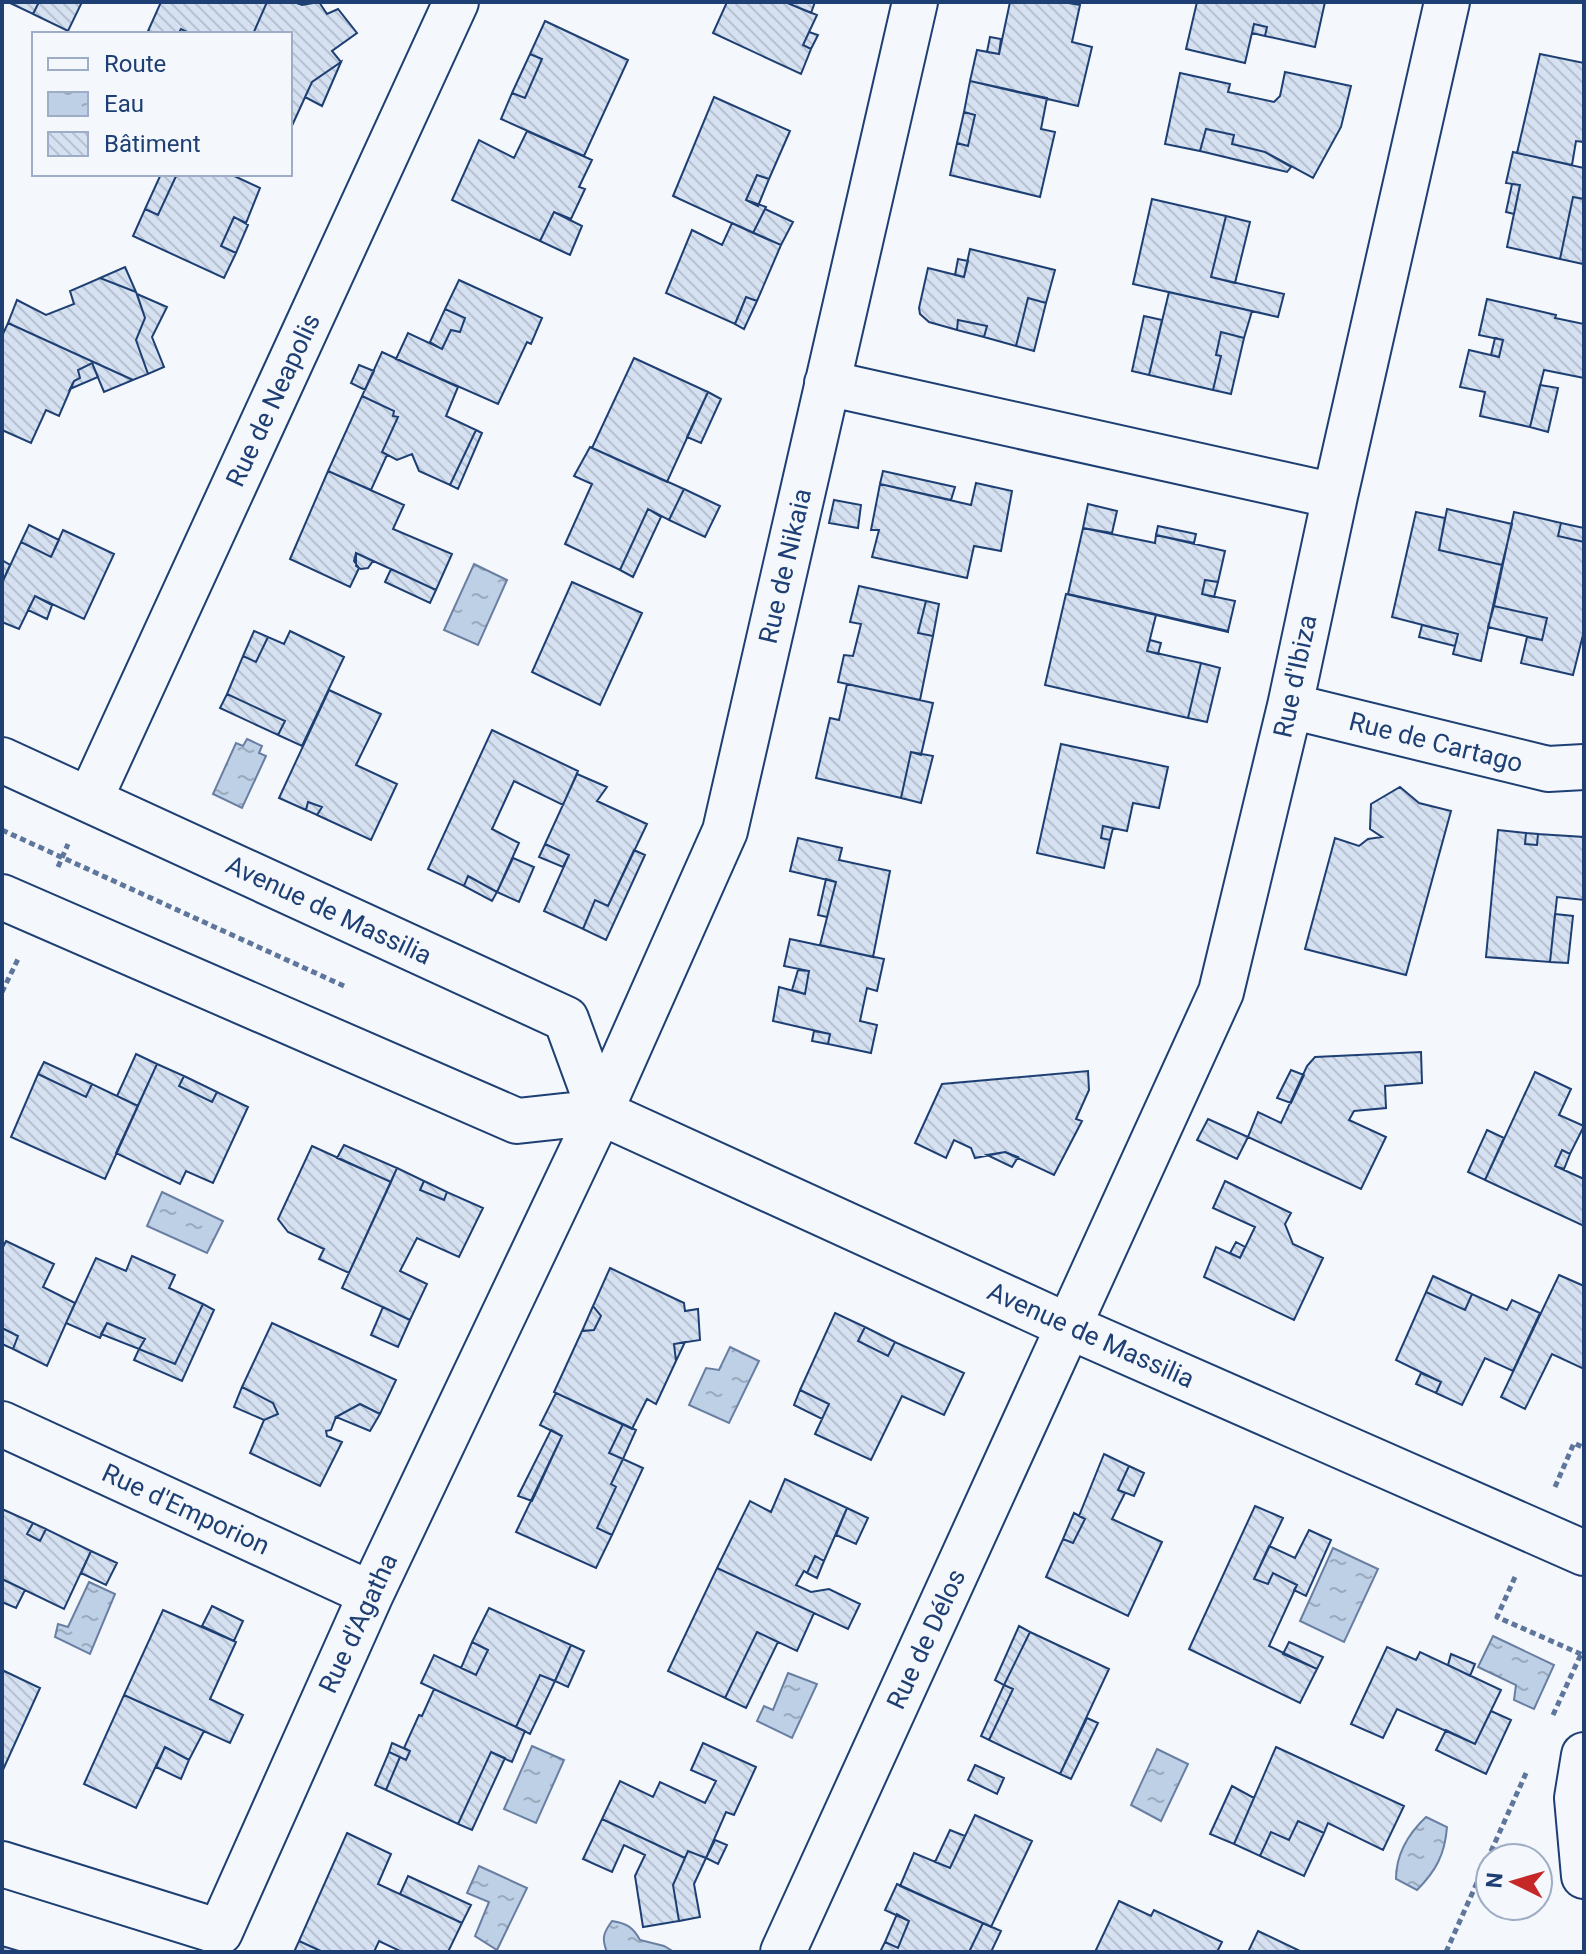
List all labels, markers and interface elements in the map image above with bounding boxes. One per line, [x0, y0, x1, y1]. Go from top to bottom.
legend [32, 32, 292, 176]
text: Route [104, 50, 166, 78]
text: Eau [104, 90, 144, 118]
text: Bâtiment [104, 130, 201, 158]
street label: Rue de Neapolis [220, 309, 326, 491]
street label: Rue de Nikaia [753, 486, 817, 646]
street label: Rue d'Ibiza [1267, 612, 1323, 740]
street label: Rue de Cartago [1346, 706, 1526, 778]
street label: Avenue de Massilia [222, 849, 436, 971]
street label: Avenue de Massilia [983, 1276, 1199, 1394]
street label: Rue d'Emporion [98, 1457, 274, 1561]
street label: Rue d'Agatha [313, 1548, 403, 1698]
street label: Rue de Délos [881, 1564, 971, 1714]
north arrow [1474, 1842, 1554, 1922]
text: N [1481, 1871, 1508, 1889]

